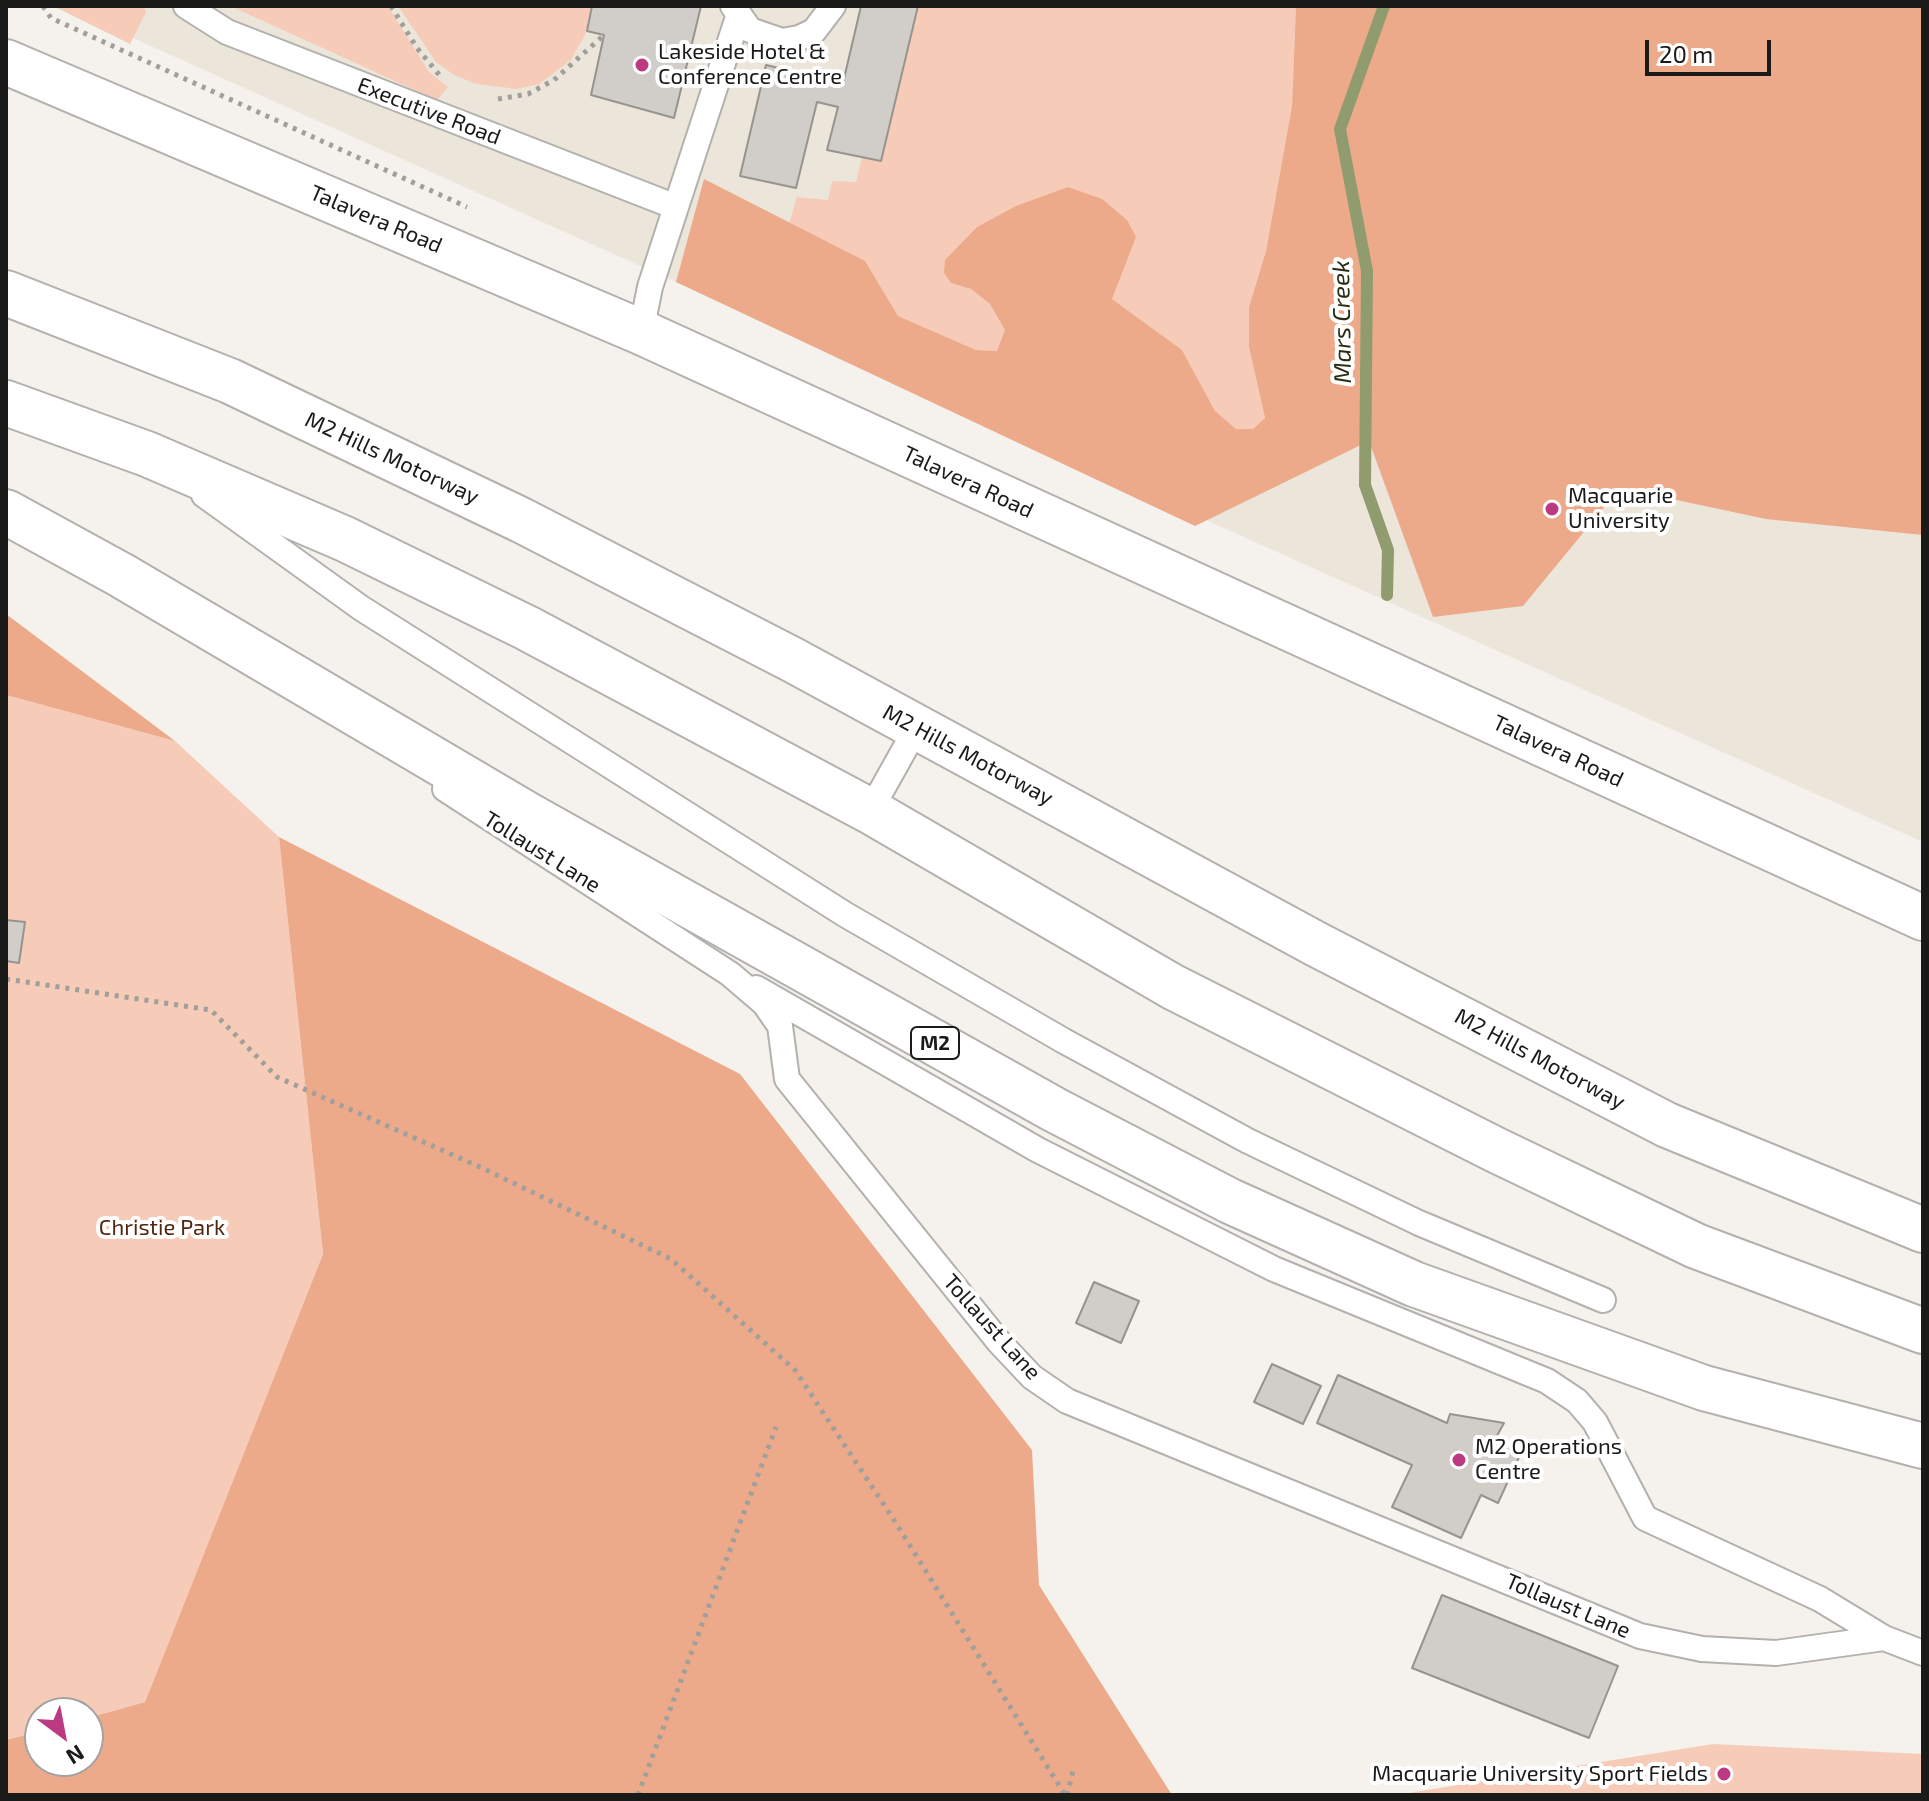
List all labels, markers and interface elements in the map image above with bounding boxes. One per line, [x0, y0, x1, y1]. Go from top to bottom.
scale bar [1649, 24, 1775, 74]
place label: Lakeside Hotel & Conference Centre [658, 39, 842, 90]
text: 20 m [1659, 39, 1713, 68]
marker: Lakeside Hotel & Conference Centre [633, 56, 651, 74]
street label: Executive Road [354, 72, 504, 150]
street label: Talavera Road [306, 179, 446, 259]
water label: Mars Creek [1327, 260, 1357, 384]
street label: M2 Hills Motorway [301, 406, 483, 510]
street label: Talavera Road [898, 440, 1038, 524]
place label: Macquarie University [1568, 483, 1673, 534]
marker: Macquarie University [1543, 500, 1561, 518]
street label: M2 Hills Motorway [878, 699, 1058, 811]
street label: Talavera Road [1488, 709, 1628, 793]
street label: Tollaust Lane [479, 806, 605, 898]
street label: M2 Hills Motorway [1450, 1003, 1630, 1115]
road number: M2 [911, 1027, 959, 1059]
park label: Christie Park [99, 1215, 225, 1241]
street label: Tollaust Lane [938, 1269, 1046, 1385]
place label: M2 Operations Centre [1475, 1434, 1622, 1486]
marker: M2 Operations Centre [1450, 1451, 1468, 1469]
street label: Tollaust Lane [1502, 1568, 1634, 1644]
north arrow [24, 1697, 104, 1777]
text: N [62, 1740, 89, 1771]
place label: Macquarie University Sport Fields [1372, 1761, 1708, 1787]
marker: Macquarie University Sport Fields [1715, 1765, 1733, 1783]

